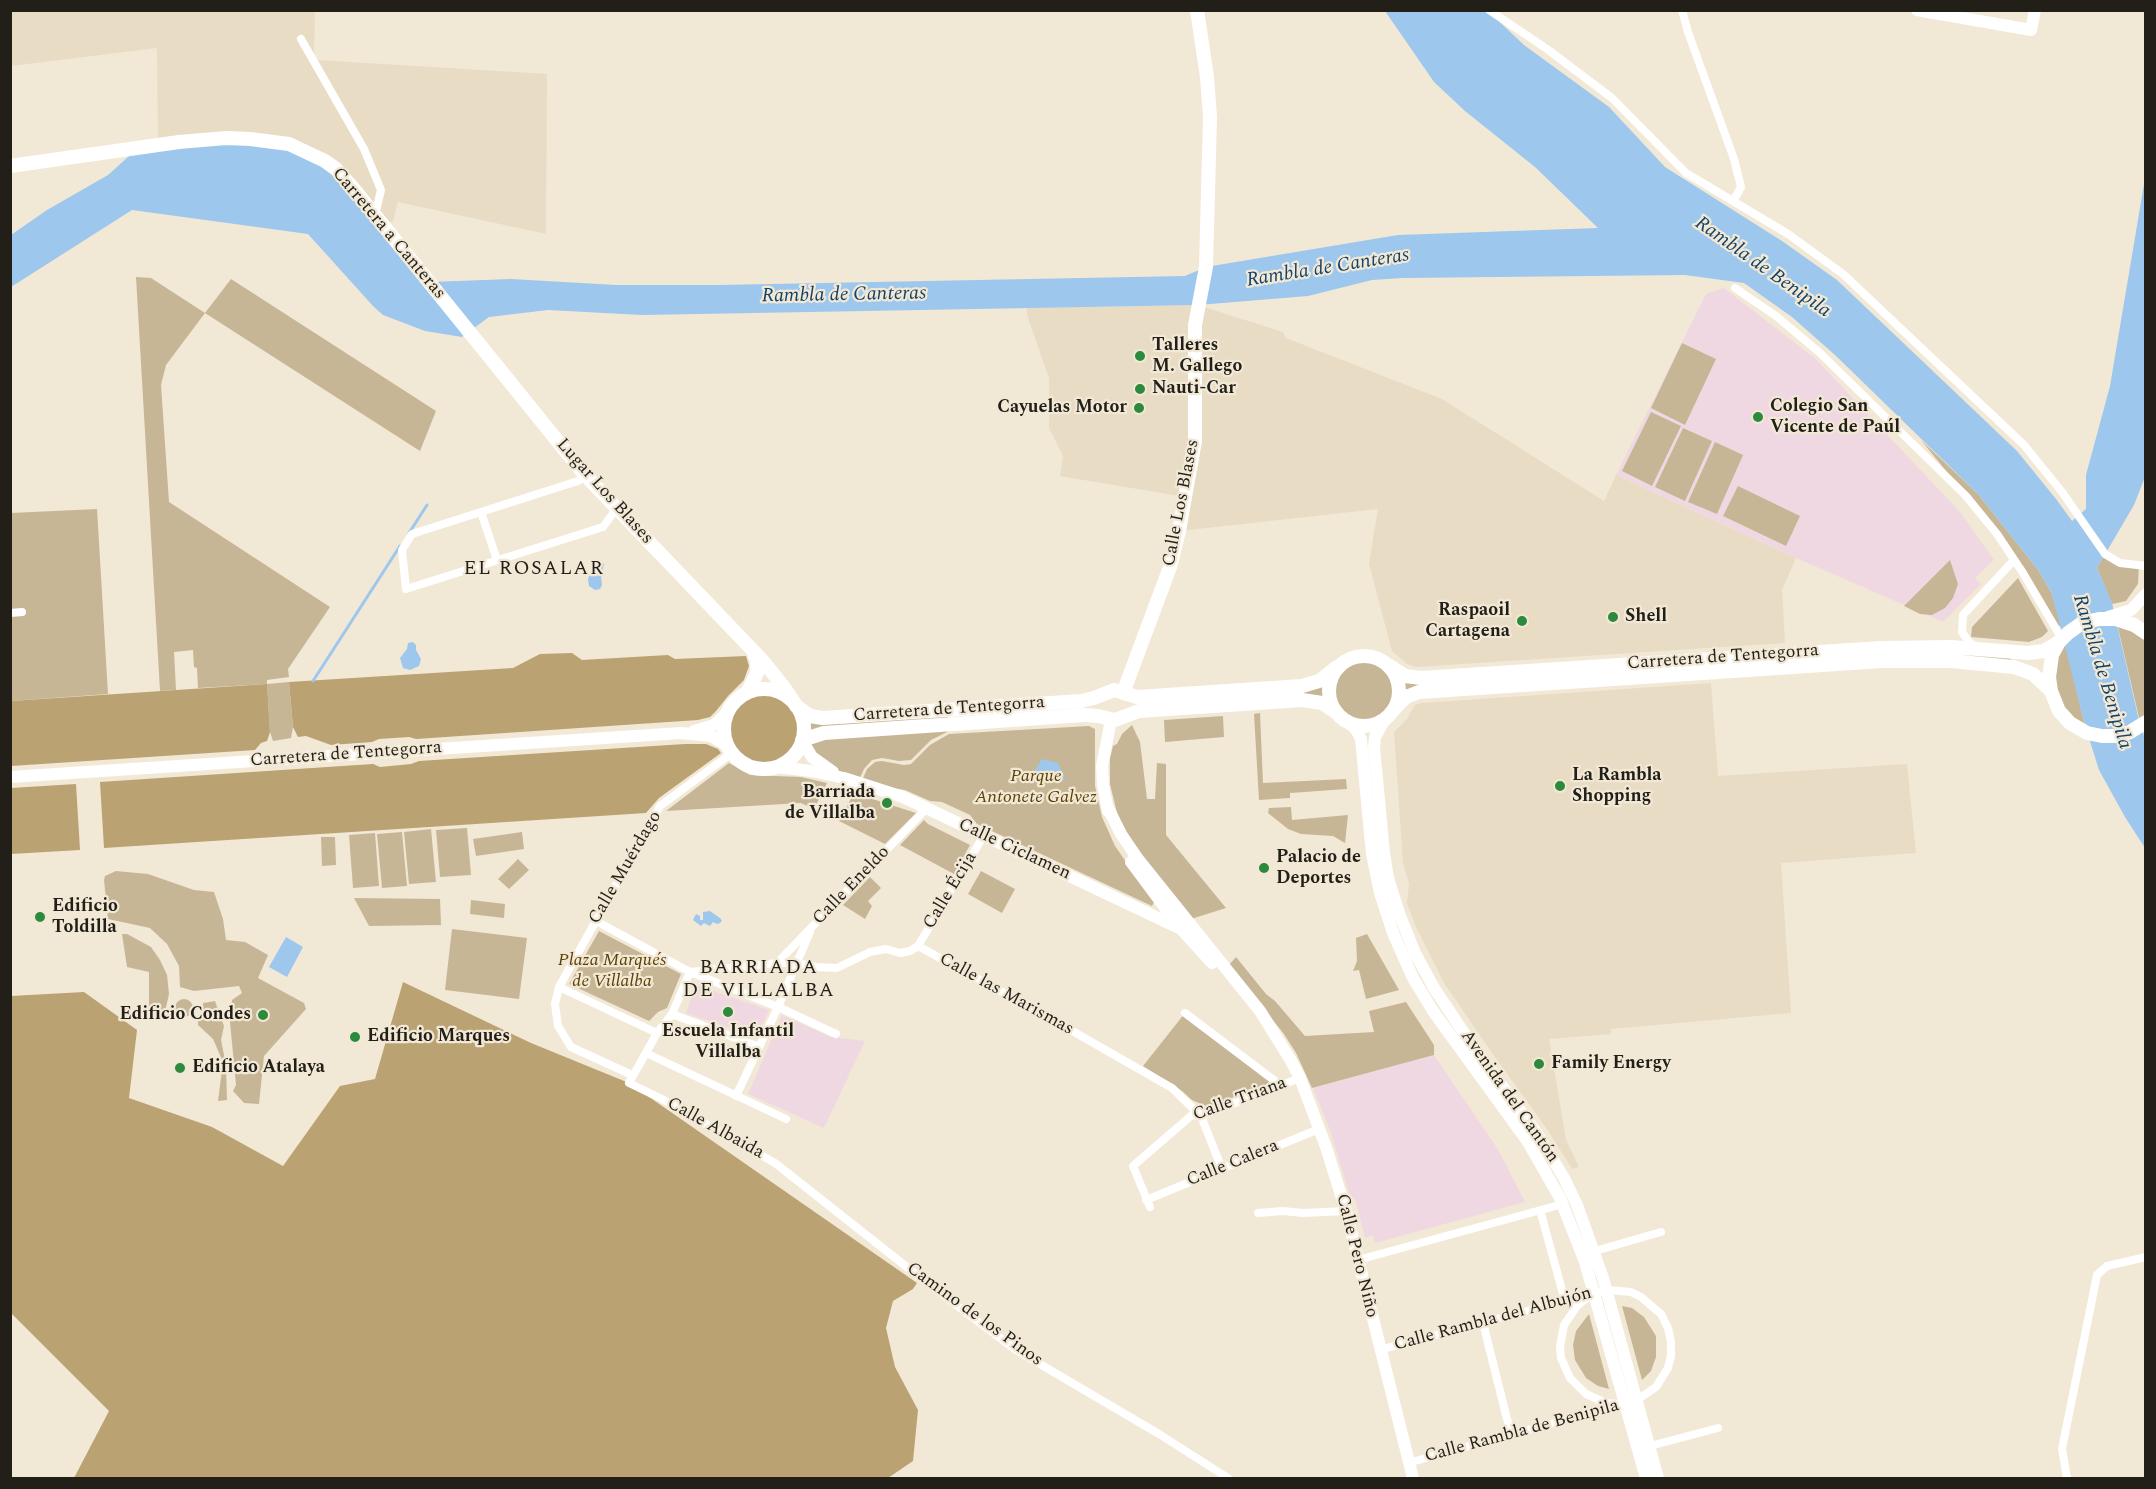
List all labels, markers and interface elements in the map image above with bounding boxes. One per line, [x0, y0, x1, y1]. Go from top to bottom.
street label: Carretera a Canteras [327, 164, 449, 304]
water label: Rambla de Benipila [1689, 212, 1835, 324]
water label: Rambla de Canteras [1245, 244, 1411, 294]
water label: Rambla de Canteras [762, 283, 926, 309]
place label: Talleres M. Gallego [1152, 335, 1242, 378]
marker: Talleres M. Gallego [1133, 349, 1147, 363]
place label: Nauti-Car [1152, 378, 1236, 400]
marker: Nauti-Car [1133, 382, 1147, 396]
place label: Colegio San Vicente de Paúl [1770, 396, 1900, 438]
place label: Cayuelas Motor [997, 397, 1127, 419]
marker: Cayuelas Motor [1132, 401, 1146, 415]
marker: Colegio San Vicente de Paúl [1751, 410, 1765, 424]
street label: Lugar Los Blases [551, 435, 657, 549]
street label: Calle Los Blases [1159, 438, 1205, 568]
district label: EL ROSALAR [464, 558, 604, 582]
water label: Rambla de Benipila [2066, 592, 2136, 752]
place label: Raspaoil Cartagena [1425, 600, 1510, 642]
place label: Shell [1625, 606, 1667, 628]
marker: Shell [1606, 610, 1620, 624]
marker: Raspaoil Cartagena [1515, 614, 1529, 628]
street label: Carretera de Tentegorra [1626, 641, 1820, 675]
street label: Carretera de Tentegorra [852, 693, 1046, 727]
street label: Carretera de Tentegorra [249, 738, 443, 772]
place label: La Rambla Shopping [1572, 765, 1662, 808]
park label: Parque Antonete Galvez [975, 766, 1097, 808]
marker: La Rambla Shopping [1553, 779, 1567, 793]
place label: Barriada de Villalba [785, 782, 875, 824]
marker: Barriada de Villalba [880, 796, 894, 810]
street label: Calle Muérdago [585, 808, 667, 928]
street label: Calle Ciclamen [954, 815, 1074, 885]
street label: Calle Eneldo [809, 842, 895, 930]
place label: Palacio de Deportes [1276, 847, 1361, 890]
street label: Calle Écija [920, 849, 982, 933]
marker: Palacio de Deportes [1257, 861, 1271, 875]
place label: Edificio Toldilla [52, 896, 118, 938]
marker: Edificio Toldilla [33, 910, 47, 924]
street label: Calle las Marismas [935, 949, 1077, 1041]
park label: Plaza Marqués de Villalba [558, 950, 666, 992]
district label: BARRIADA DE VILLALBA [683, 957, 835, 1004]
place label: Edificio Condes [119, 1004, 251, 1026]
marker: Escuela Infantil Villalba [721, 1005, 735, 1019]
marker: Edificio Condes [256, 1008, 270, 1022]
place label: Escuela Infantil Villalba [662, 1021, 794, 1064]
place label: Edificio Marques [367, 1026, 510, 1048]
street label: Avenida del Cantón [1455, 1027, 1563, 1167]
marker: Edificio Marques [348, 1030, 362, 1044]
place label: Family Energy [1551, 1053, 1671, 1075]
place label: Edificio Atalaya [192, 1057, 325, 1079]
marker: Family Energy [1532, 1057, 1546, 1071]
marker: Edificio Atalaya [173, 1061, 187, 1075]
street label: Calle Triana [1190, 1073, 1290, 1127]
street label: Calle Albaida [663, 1093, 767, 1165]
street label: Calle Calera [1184, 1136, 1282, 1192]
street label: Calle Pero Niño [1330, 1192, 1382, 1320]
street label: Camino de los Pinos [902, 1258, 1046, 1372]
street label: Calle Rambla del Albujón [1392, 1283, 1594, 1357]
street label: Calle Rambla de Benipila [1422, 1396, 1622, 1468]

